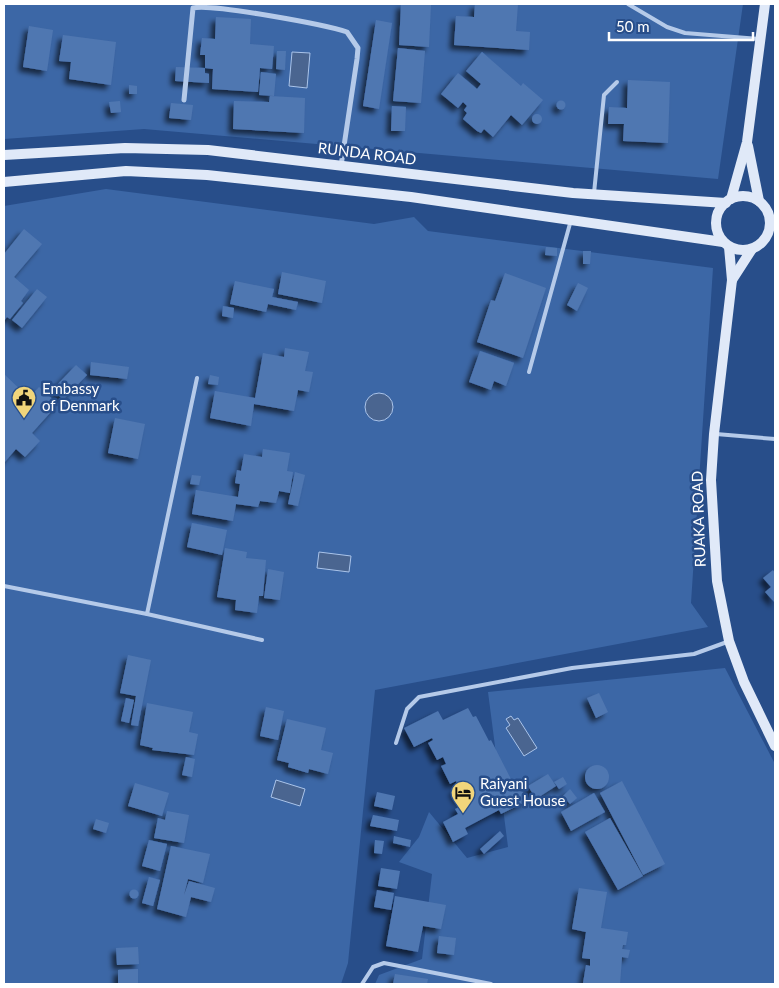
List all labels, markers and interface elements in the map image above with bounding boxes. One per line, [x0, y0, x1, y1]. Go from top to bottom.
scale bar [609, 10, 753, 42]
text: 50 m [616, 17, 650, 35]
street label: RUNDA ROAD [317, 138, 417, 168]
place label: Embassy of Denmark [42, 379, 120, 414]
public building icon: Embassy of Denmark [11, 385, 37, 419]
street label: RUAKA ROAD [687, 471, 709, 567]
place label: Raiyani Guest House [480, 774, 565, 809]
hotel icon: Raiyani Guest House [450, 780, 476, 814]

